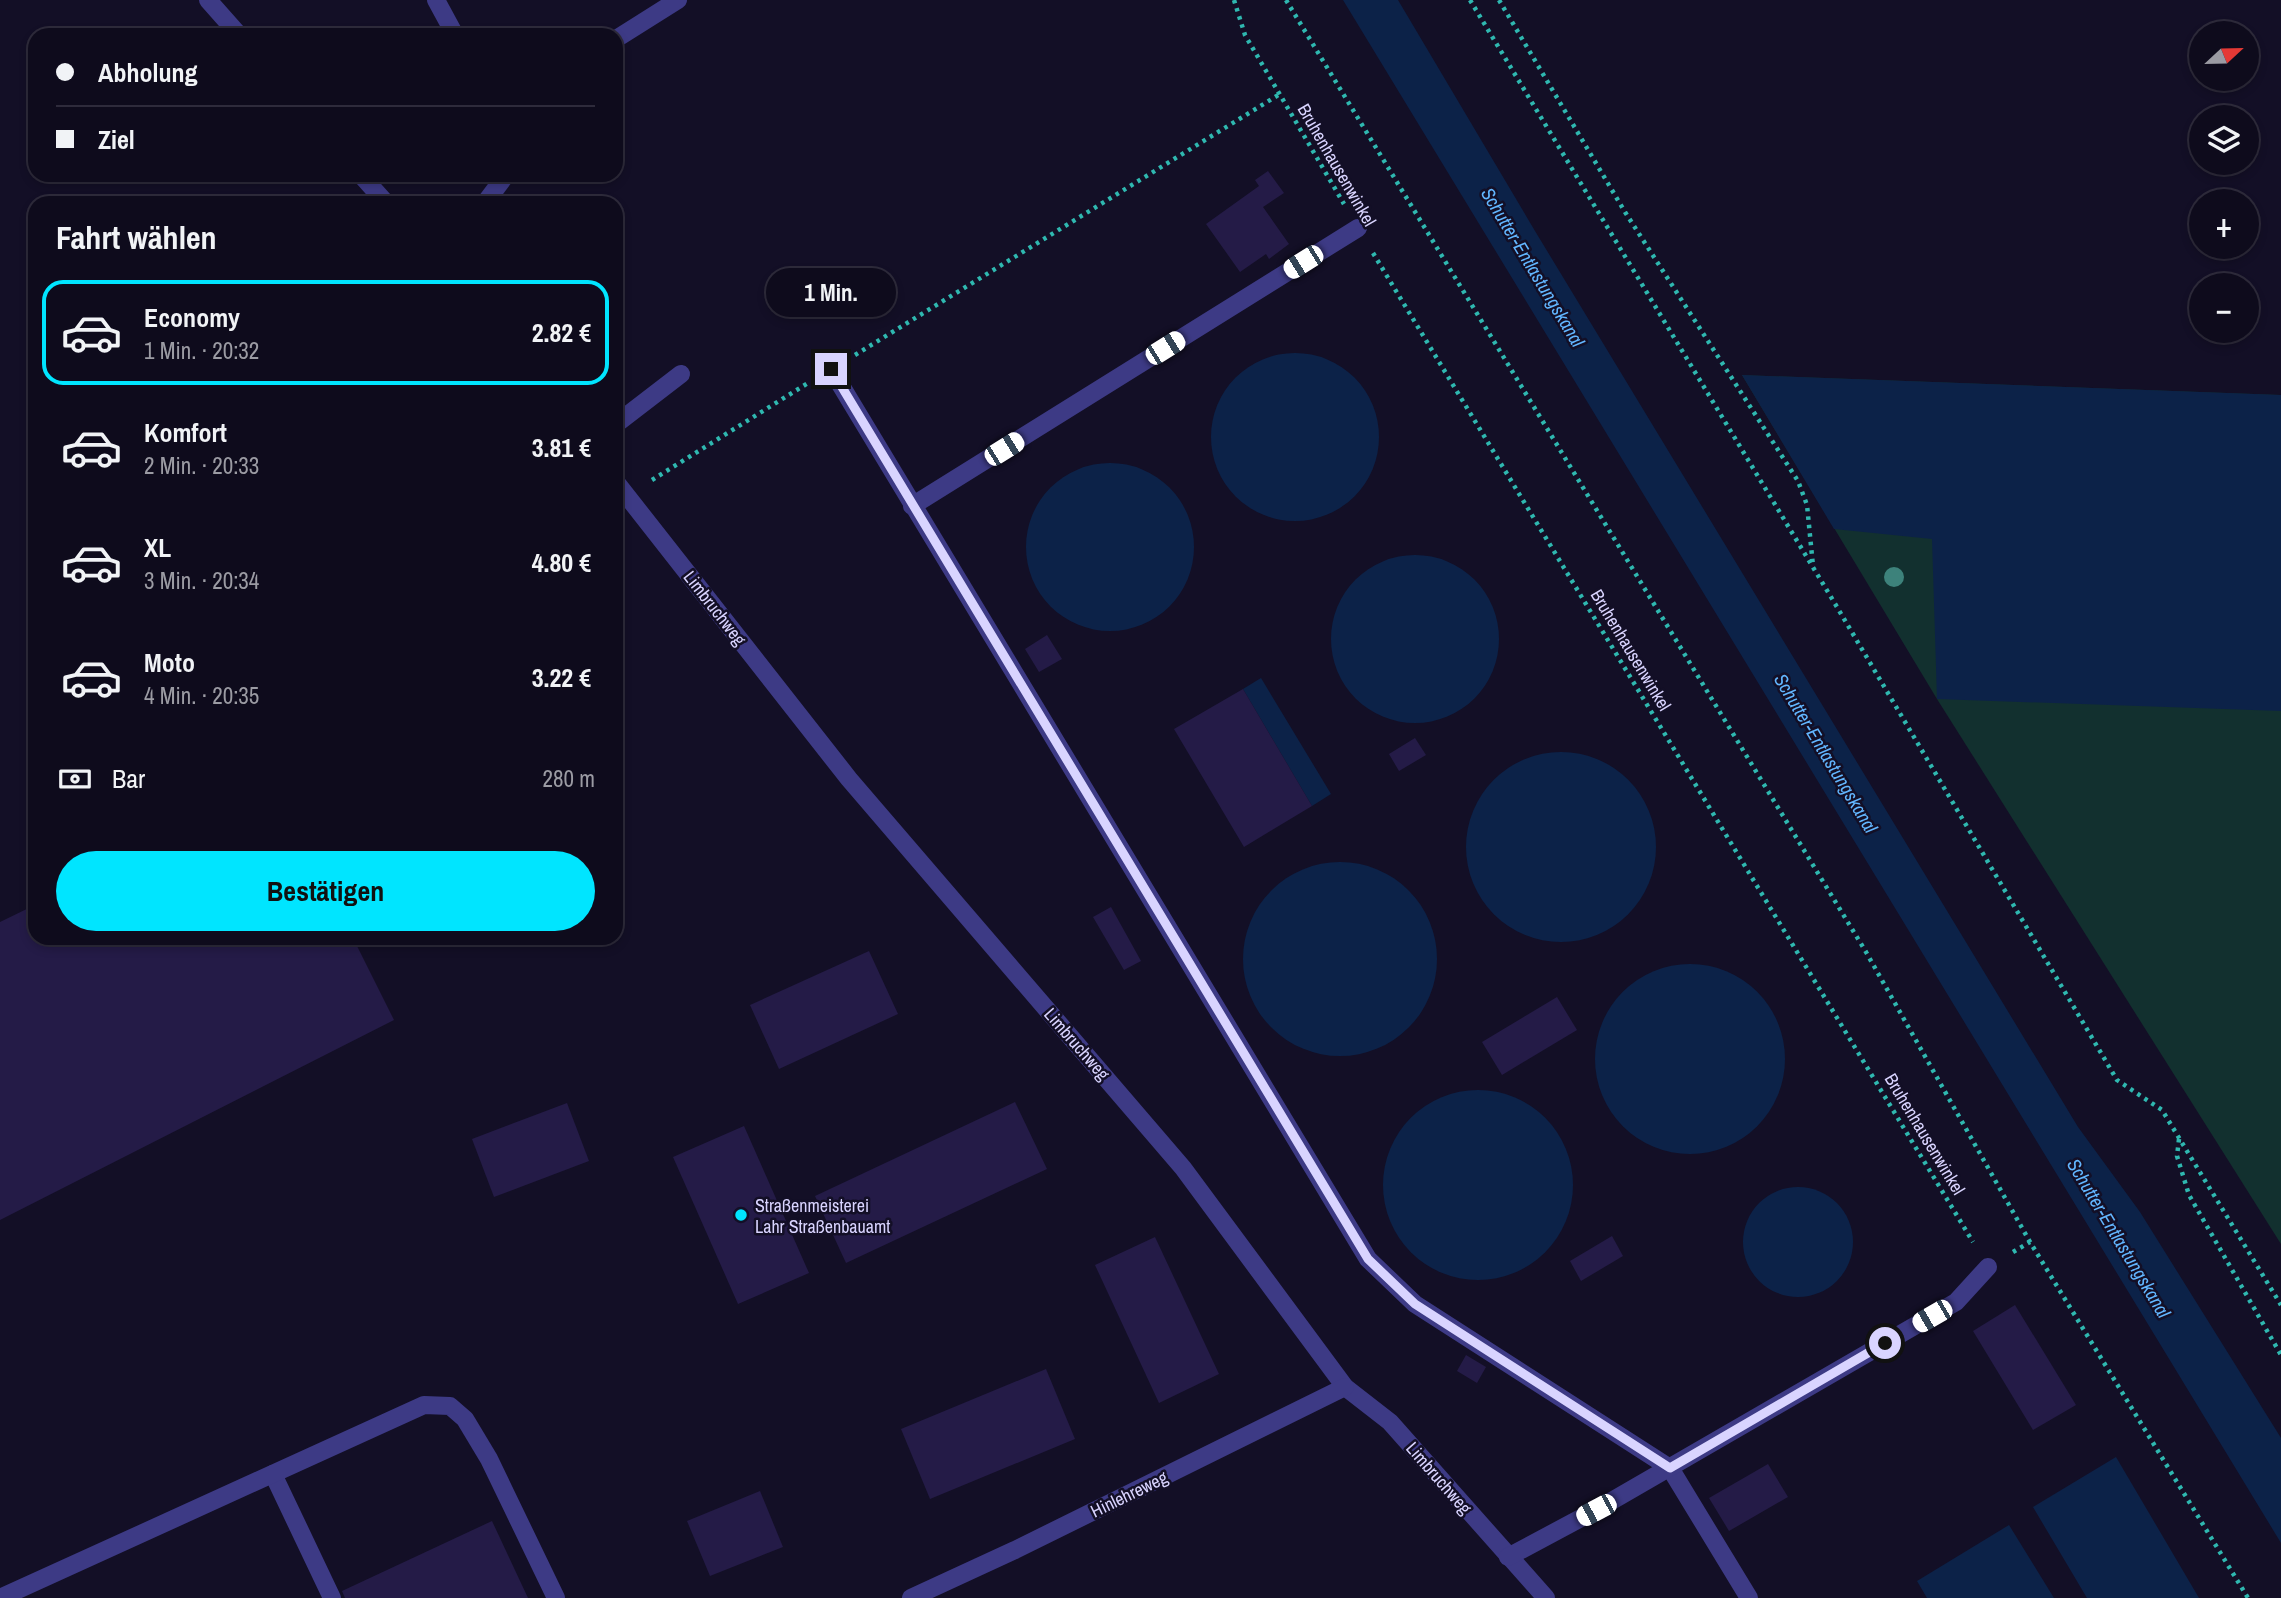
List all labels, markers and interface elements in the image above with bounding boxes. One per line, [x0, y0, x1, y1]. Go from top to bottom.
north arrow [2189, 21, 2259, 91]
map controls [2189, 21, 2259, 343]
text: Abholung [98, 55, 197, 90]
street label: Bruhenhausenwinkel [1292, 99, 1382, 231]
button: layers [2189, 105, 2259, 175]
text: Ziel [98, 122, 135, 157]
water label: Schutter-Entlastungskanal [1475, 182, 1591, 352]
button: + [2189, 189, 2259, 259]
text: Fahrt wählen [56, 216, 217, 259]
car [1280, 242, 1327, 282]
callout: 1 Min. [766, 268, 896, 316]
button: − [2189, 273, 2259, 343]
text: 1 Min. [804, 277, 858, 308]
text: Economy [144, 300, 240, 335]
icon: car [60, 301, 123, 364]
text: 2.82 € [532, 315, 591, 350]
car [1142, 328, 1189, 368]
text: 1 Min. · 20:32 [144, 335, 259, 366]
route end [815, 353, 847, 385]
text: Komfort [144, 415, 227, 450]
icon: car [60, 416, 123, 479]
car [981, 429, 1028, 469]
text: 3.81 € [532, 430, 591, 465]
text: 2 Min. · 20:33 [144, 450, 259, 481]
text: XL [144, 530, 171, 565]
icon: car [60, 531, 123, 594]
text: 4.80 € [532, 545, 591, 580]
text: 3 Min. · 20:34 [144, 565, 259, 596]
street label: Limbruchweg [678, 565, 753, 651]
street label: Bruhenhausenwinkel [1585, 584, 1677, 716]
text: Moto [144, 645, 195, 680]
icon: car [60, 646, 123, 709]
text: 3.22 € [532, 660, 591, 695]
water label: Schutter-Entlastungskanal [1768, 668, 1884, 838]
text: 4 Min. · 20:35 [144, 680, 259, 711]
icon: cash [56, 760, 94, 798]
text: Bar [112, 761, 145, 796]
text: 280 m [543, 763, 595, 794]
button: Bestätigen [56, 851, 595, 931]
street label: Limbruchweg [1038, 1002, 1116, 1086]
street label: Bruhenhausenwinkel [1879, 1068, 1971, 1200]
water label: Schutter-Entlastungskanal [2061, 1153, 2177, 1323]
place label: Straßenmeisterei Lahr Straßenbauamt [755, 1193, 890, 1239]
marker: Straßenmeisterei Lahr Straßenbauamt [733, 1207, 749, 1223]
car [1909, 1296, 1956, 1336]
route start [1869, 1327, 1901, 1359]
street label: Limbruchweg [1400, 1436, 1478, 1520]
street label: Hinlehreweg [1086, 1464, 1172, 1523]
car [1573, 1491, 1620, 1529]

